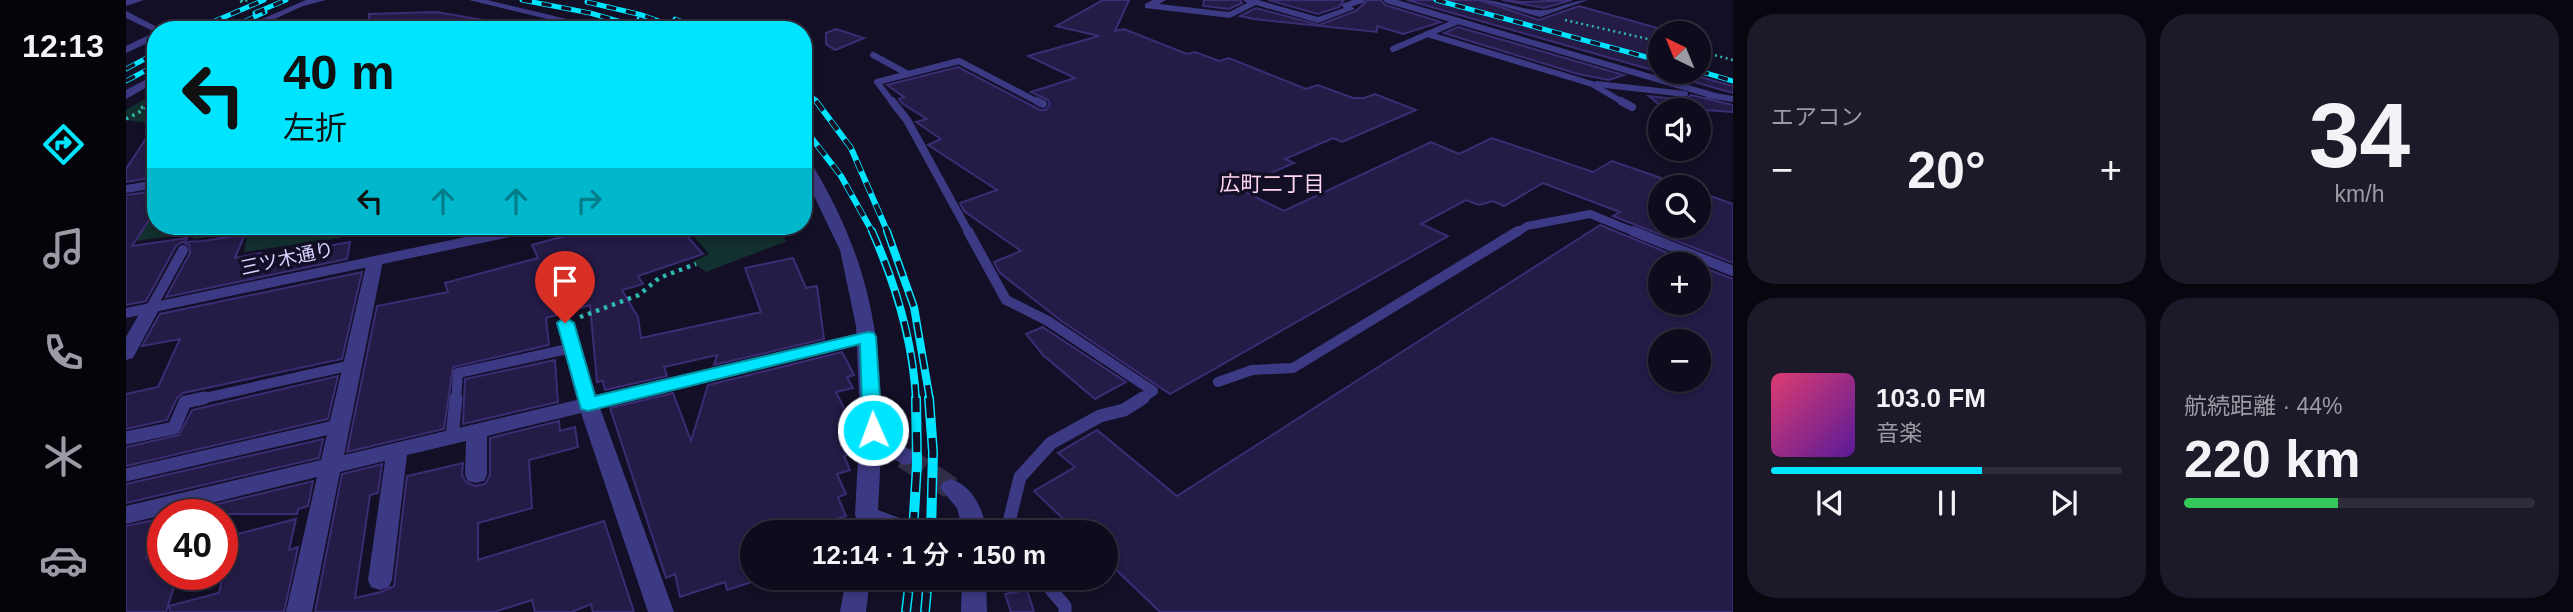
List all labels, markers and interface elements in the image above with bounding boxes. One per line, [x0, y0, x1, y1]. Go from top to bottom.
north arrow [1648, 21, 1712, 84]
map controls [1648, 21, 1711, 392]
text: 12:13 [22, 28, 104, 64]
text: 40 m [283, 45, 395, 99]
icon: left [168, 49, 259, 140]
text: 34 [2309, 85, 2410, 186]
button: sound [1648, 98, 1711, 161]
text: エアコン [1771, 104, 1863, 130]
text: 左折 [283, 110, 347, 146]
icon: directions [39, 120, 88, 169]
text: 20° [1907, 141, 1986, 199]
text: − [1771, 149, 1793, 191]
text: + [2100, 149, 2122, 191]
district label: 広町二丁目 [1220, 172, 1325, 195]
button: search [1648, 175, 1711, 238]
text: km/h [2335, 181, 2384, 207]
icon: left [351, 182, 389, 220]
icon: ahead [424, 182, 462, 220]
icon: ahead [497, 182, 535, 220]
icon: right [570, 182, 608, 220]
icon: music [39, 224, 88, 273]
street label: 三ツ木通り [238, 238, 336, 279]
pin [535, 251, 595, 323]
button: + [1648, 252, 1711, 315]
icon: arrive [546, 262, 584, 300]
icon: phone [39, 328, 88, 377]
button: − [1648, 329, 1711, 392]
text: 103.0 FM [1876, 383, 1986, 413]
position arrow [836, 393, 910, 467]
text: 航続距離 · 44% [2184, 393, 2342, 419]
text: 音楽 [1876, 420, 1922, 446]
text: 220 km [2184, 430, 2360, 488]
icon: climate [39, 432, 88, 481]
icon: previous [1811, 484, 1849, 522]
icon: pause [1928, 484, 1966, 522]
icon: next [2045, 484, 2083, 522]
speed limit sign: 40 [147, 499, 238, 590]
icon: car [39, 536, 88, 585]
text: 12:14 · 1 分 · 150 m [812, 540, 1046, 570]

